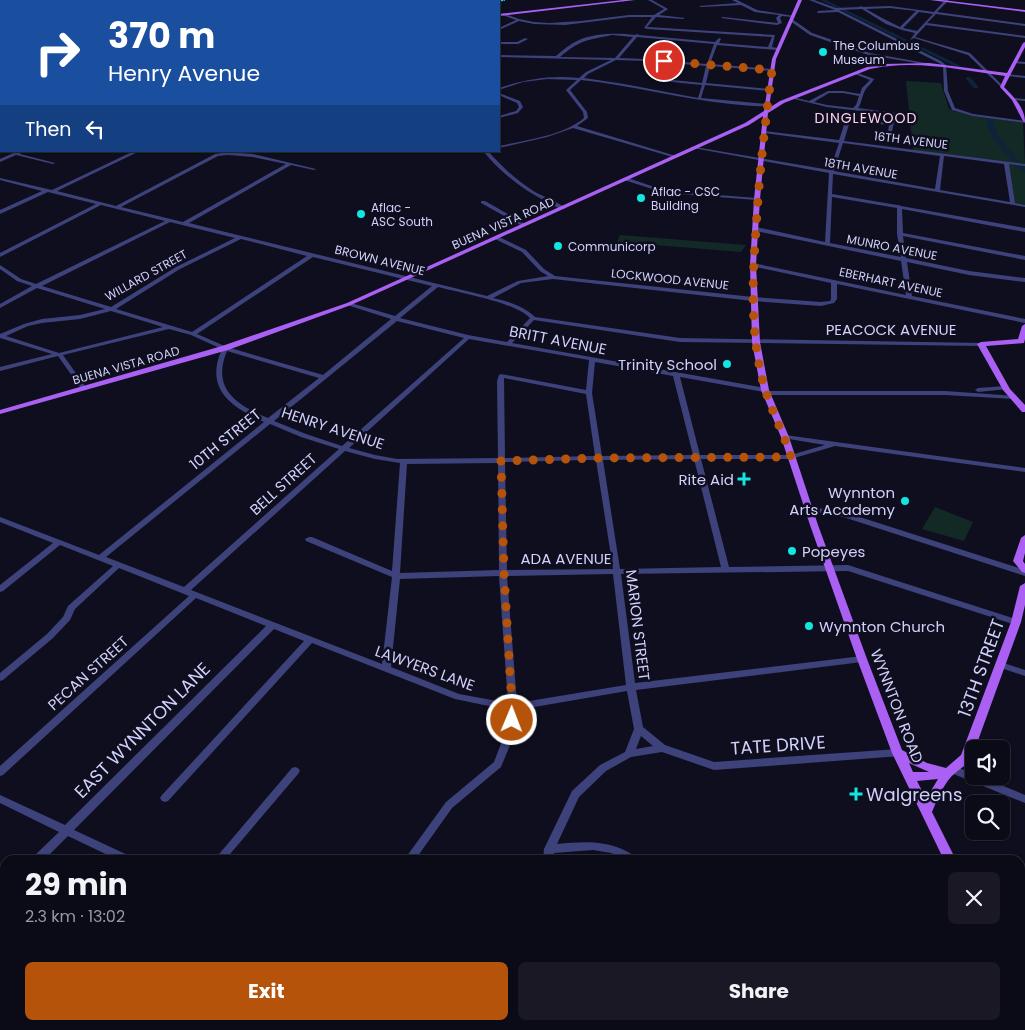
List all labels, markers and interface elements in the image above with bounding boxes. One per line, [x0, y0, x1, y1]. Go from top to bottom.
text: 370 m [108, 11, 215, 60]
icon: right [25, 20, 90, 85]
place label: The Columbus Museum [833, 37, 920, 68]
pin [643, 40, 685, 82]
marker: The Columbus Museum [817, 46, 829, 58]
icon: arrive [650, 47, 678, 75]
text: Henry Avenue [108, 58, 260, 89]
district label: DINGLEWOOD [815, 108, 917, 128]
icon: left [81, 115, 109, 143]
text: Then [25, 116, 71, 143]
street label: 16TH AVENUE [873, 127, 949, 153]
street label: 18TH AVENUE [823, 153, 899, 183]
place label: Aflac - CSC Building [651, 183, 720, 214]
marker: Aflac - CSC Building [635, 192, 647, 204]
street label: BUENA VISTA ROAD [449, 193, 557, 253]
place label: Aflac - ASC South [371, 199, 433, 230]
marker: Aflac - ASC South [355, 208, 367, 220]
street label: MUNRO AVENUE [845, 230, 939, 264]
place label: Communicorp [568, 238, 656, 255]
marker: Communicorp [552, 240, 564, 252]
street label: BROWN AVENUE [333, 241, 427, 279]
street label: WILLARD STREET [102, 245, 191, 305]
street label: EBERHART AVENUE [838, 263, 944, 301]
street label: LOCKWOOD AVENUE [610, 264, 730, 294]
street label: PEACOCK AVENUE [826, 319, 956, 340]
street label: BRITT AVENUE [508, 320, 608, 360]
street label: BUENA VISTA ROAD [71, 342, 181, 388]
place label: Trinity School [618, 354, 717, 375]
marker: Trinity School [721, 358, 733, 370]
street label: HENRY AVENUE [279, 402, 387, 454]
street label: 10TH STREET [185, 404, 265, 474]
street label: BELL STREET [245, 448, 321, 520]
place label: Rite Aid [678, 469, 734, 490]
marker: Rite Aid [738, 473, 750, 485]
place label: Wynnton Arts Academy [789, 482, 896, 520]
marker: Wynnton Arts Academy [899, 495, 911, 507]
place label: Popeyes [802, 541, 865, 562]
marker: Popeyes [786, 545, 798, 557]
street label: ADA AVENUE [520, 548, 612, 569]
street label: MARION STREET [621, 568, 655, 682]
street label: 13TH STREET [952, 615, 1010, 721]
place label: Wynnton Church [819, 616, 945, 637]
marker: Wynnton Church [803, 620, 815, 632]
street label: PECAN STREET [43, 631, 133, 715]
street label: LAWYERS LANE [372, 640, 478, 696]
street label: WYNNTON ROAD [866, 646, 928, 766]
street label: EAST WYNNTON LANE [68, 656, 216, 804]
position arrow [485, 693, 537, 745]
street label: TATE DRIVE [730, 729, 826, 761]
map controls [965, 740, 1010, 840]
button: sound [965, 740, 1010, 785]
place label: Walgreens [866, 782, 962, 807]
marker: Walgreens [850, 788, 862, 800]
button: search [965, 795, 1010, 840]
text: 29 min [25, 863, 128, 906]
button: close [948, 872, 1000, 924]
text: 2.3 km · 13:02 [25, 905, 125, 928]
button: Exit [25, 962, 508, 1020]
button: Share [518, 962, 1000, 1020]

